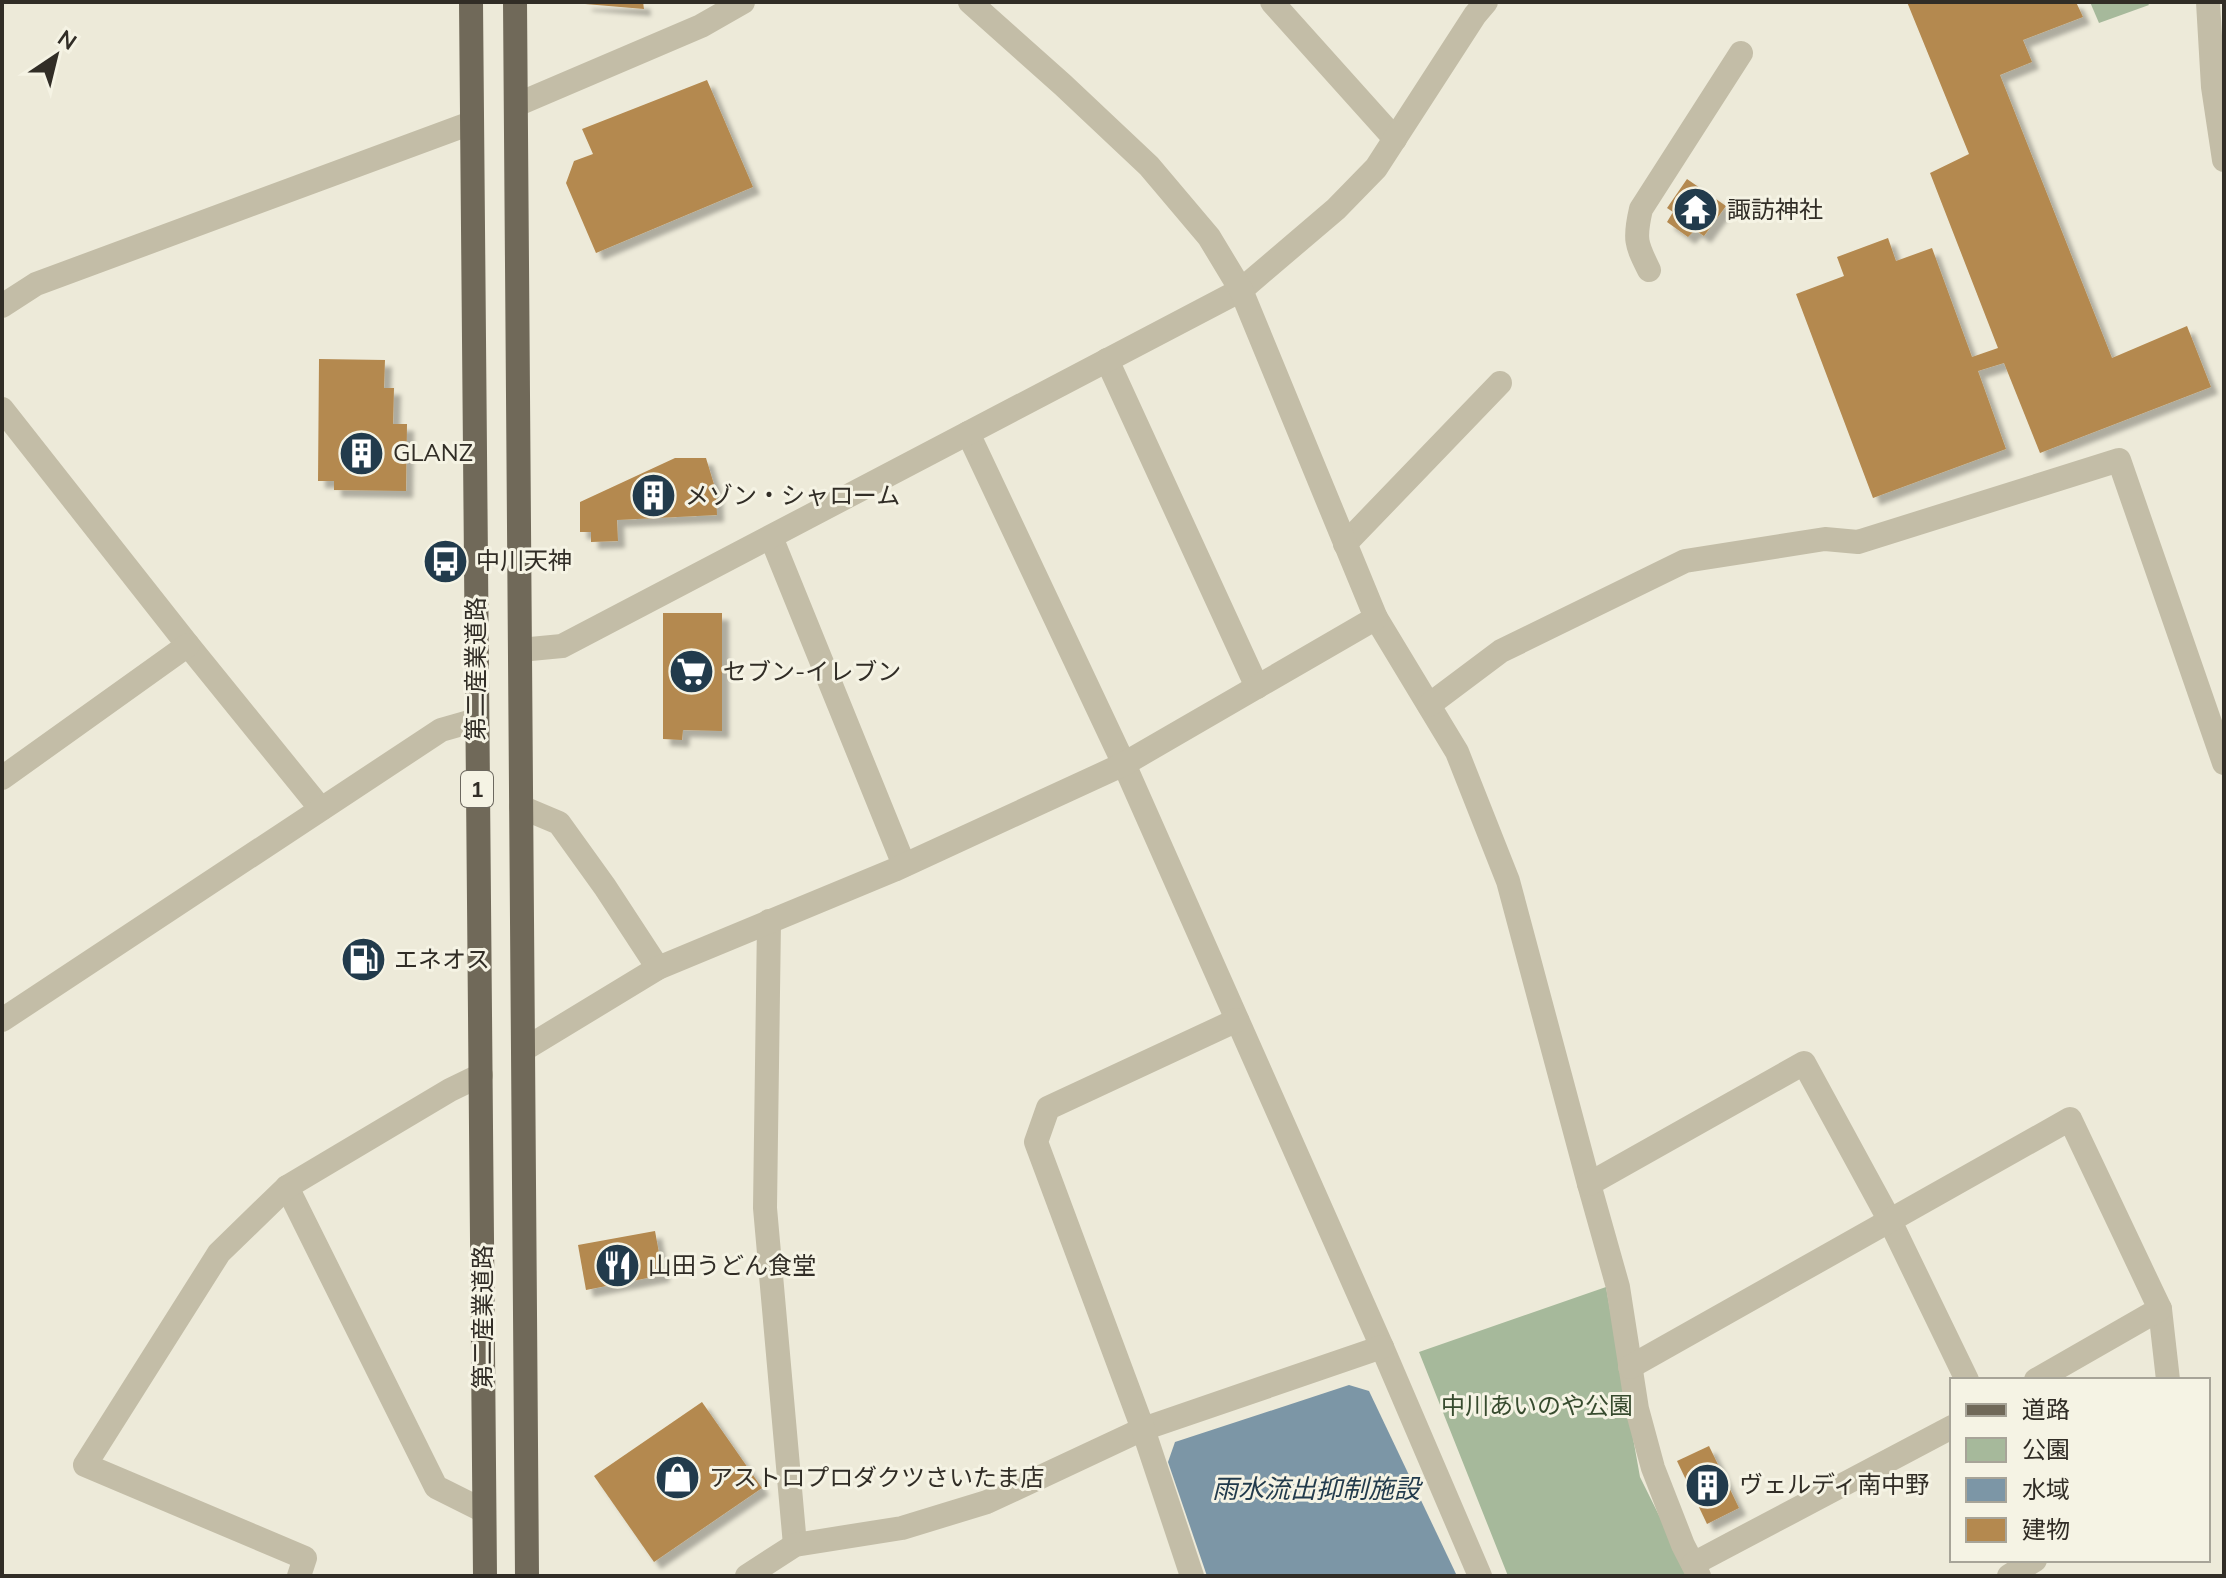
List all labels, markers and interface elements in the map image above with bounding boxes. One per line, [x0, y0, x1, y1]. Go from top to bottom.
north arrow [16, 16, 96, 96]
text: N [53, 23, 82, 56]
temple icon: 諏訪神社 [1672, 186, 1720, 234]
place label: 諏訪神社 [1727, 194, 1823, 224]
building icon: GLANZ [338, 429, 386, 477]
place label: GLANZ [393, 437, 473, 467]
building icon: メゾン・シャローム [630, 472, 678, 520]
place label: メゾン・シャローム [685, 480, 900, 510]
bus stop icon: 中川天神 [421, 537, 469, 585]
place label: 中川天神 [476, 545, 572, 575]
street label: 第二産業道路 [460, 597, 490, 741]
supermarket icon: セブン-イレブン [668, 648, 716, 696]
place label: セブン-イレブン [723, 656, 901, 686]
road number: 1 [461, 771, 493, 807]
fuel station icon: エネオス [339, 936, 387, 984]
place label: エネオス [394, 944, 490, 974]
restaurant icon: 山田うどん食堂 [593, 1242, 641, 1290]
street label: 第二産業道路 [467, 1245, 497, 1389]
place label: 山田うどん食堂 [648, 1250, 816, 1280]
legend [1950, 1378, 2210, 1562]
park label: 中川あいのや公園 [1441, 1390, 1633, 1420]
text: 道路 [2022, 1394, 2070, 1424]
text: 公園 [2022, 1434, 2070, 1464]
shop icon: アストロプロダクツさいたま店 [654, 1454, 702, 1502]
building icon: ヴェルディ南中野 [1684, 1461, 1732, 1509]
place label: アストロプロダクツさいたま店 [709, 1462, 1044, 1492]
place label: ヴェルディ南中野 [1739, 1469, 1929, 1499]
water label: 雨水流出抑制施設 [1212, 1472, 1424, 1505]
text: 水域 [2022, 1474, 2070, 1504]
text: 建物 [2022, 1514, 2070, 1544]

